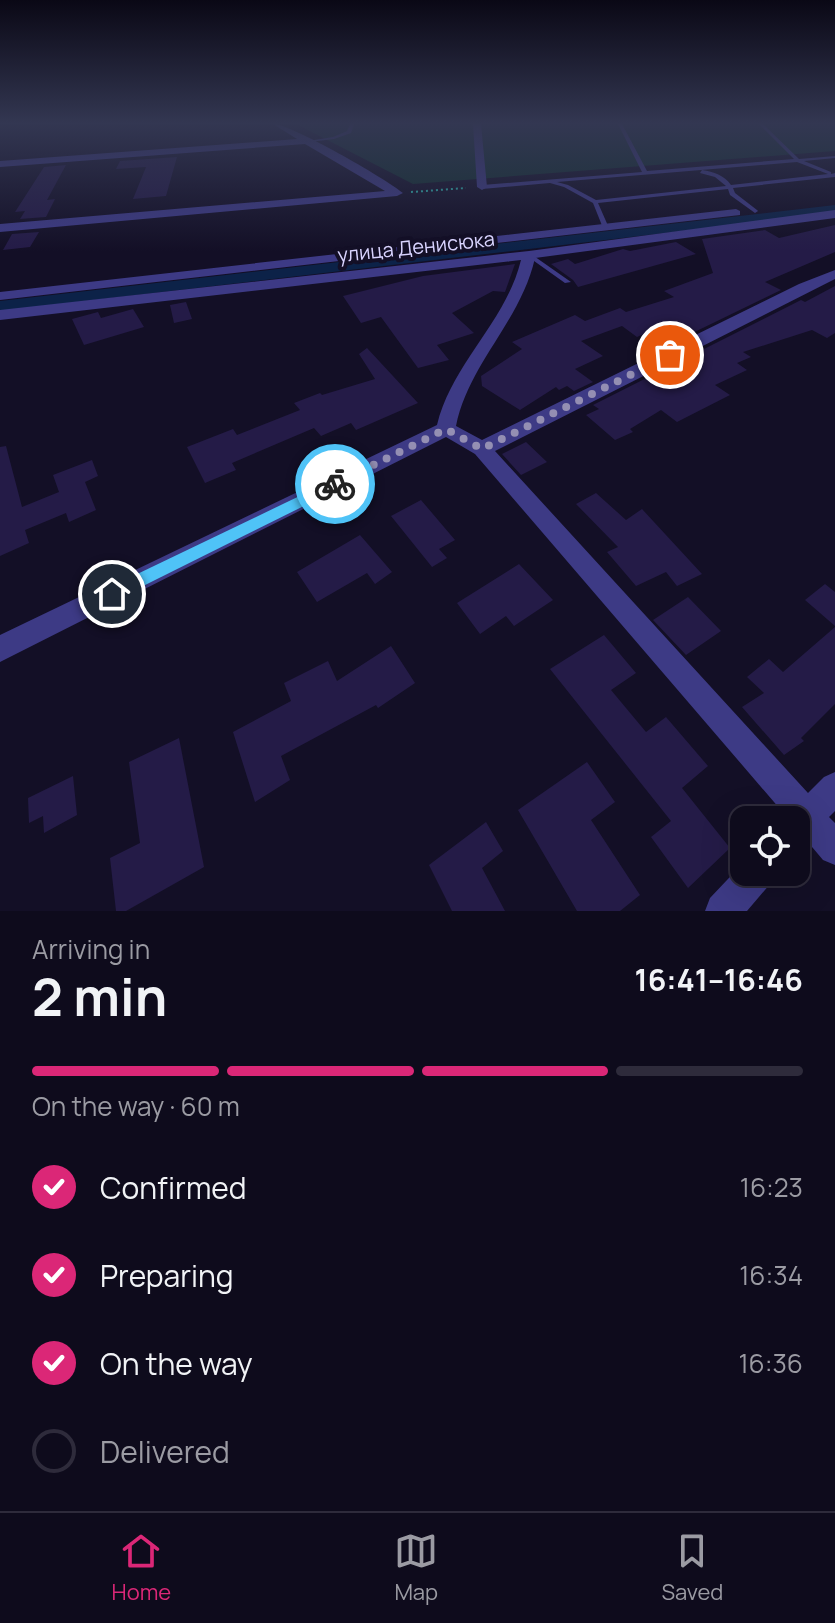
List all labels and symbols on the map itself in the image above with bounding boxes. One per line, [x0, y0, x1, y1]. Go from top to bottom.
street label: улица Денисюка [336, 225, 496, 268]
pin [636, 321, 704, 389]
courier [295, 444, 375, 524]
pin [78, 560, 146, 628]

